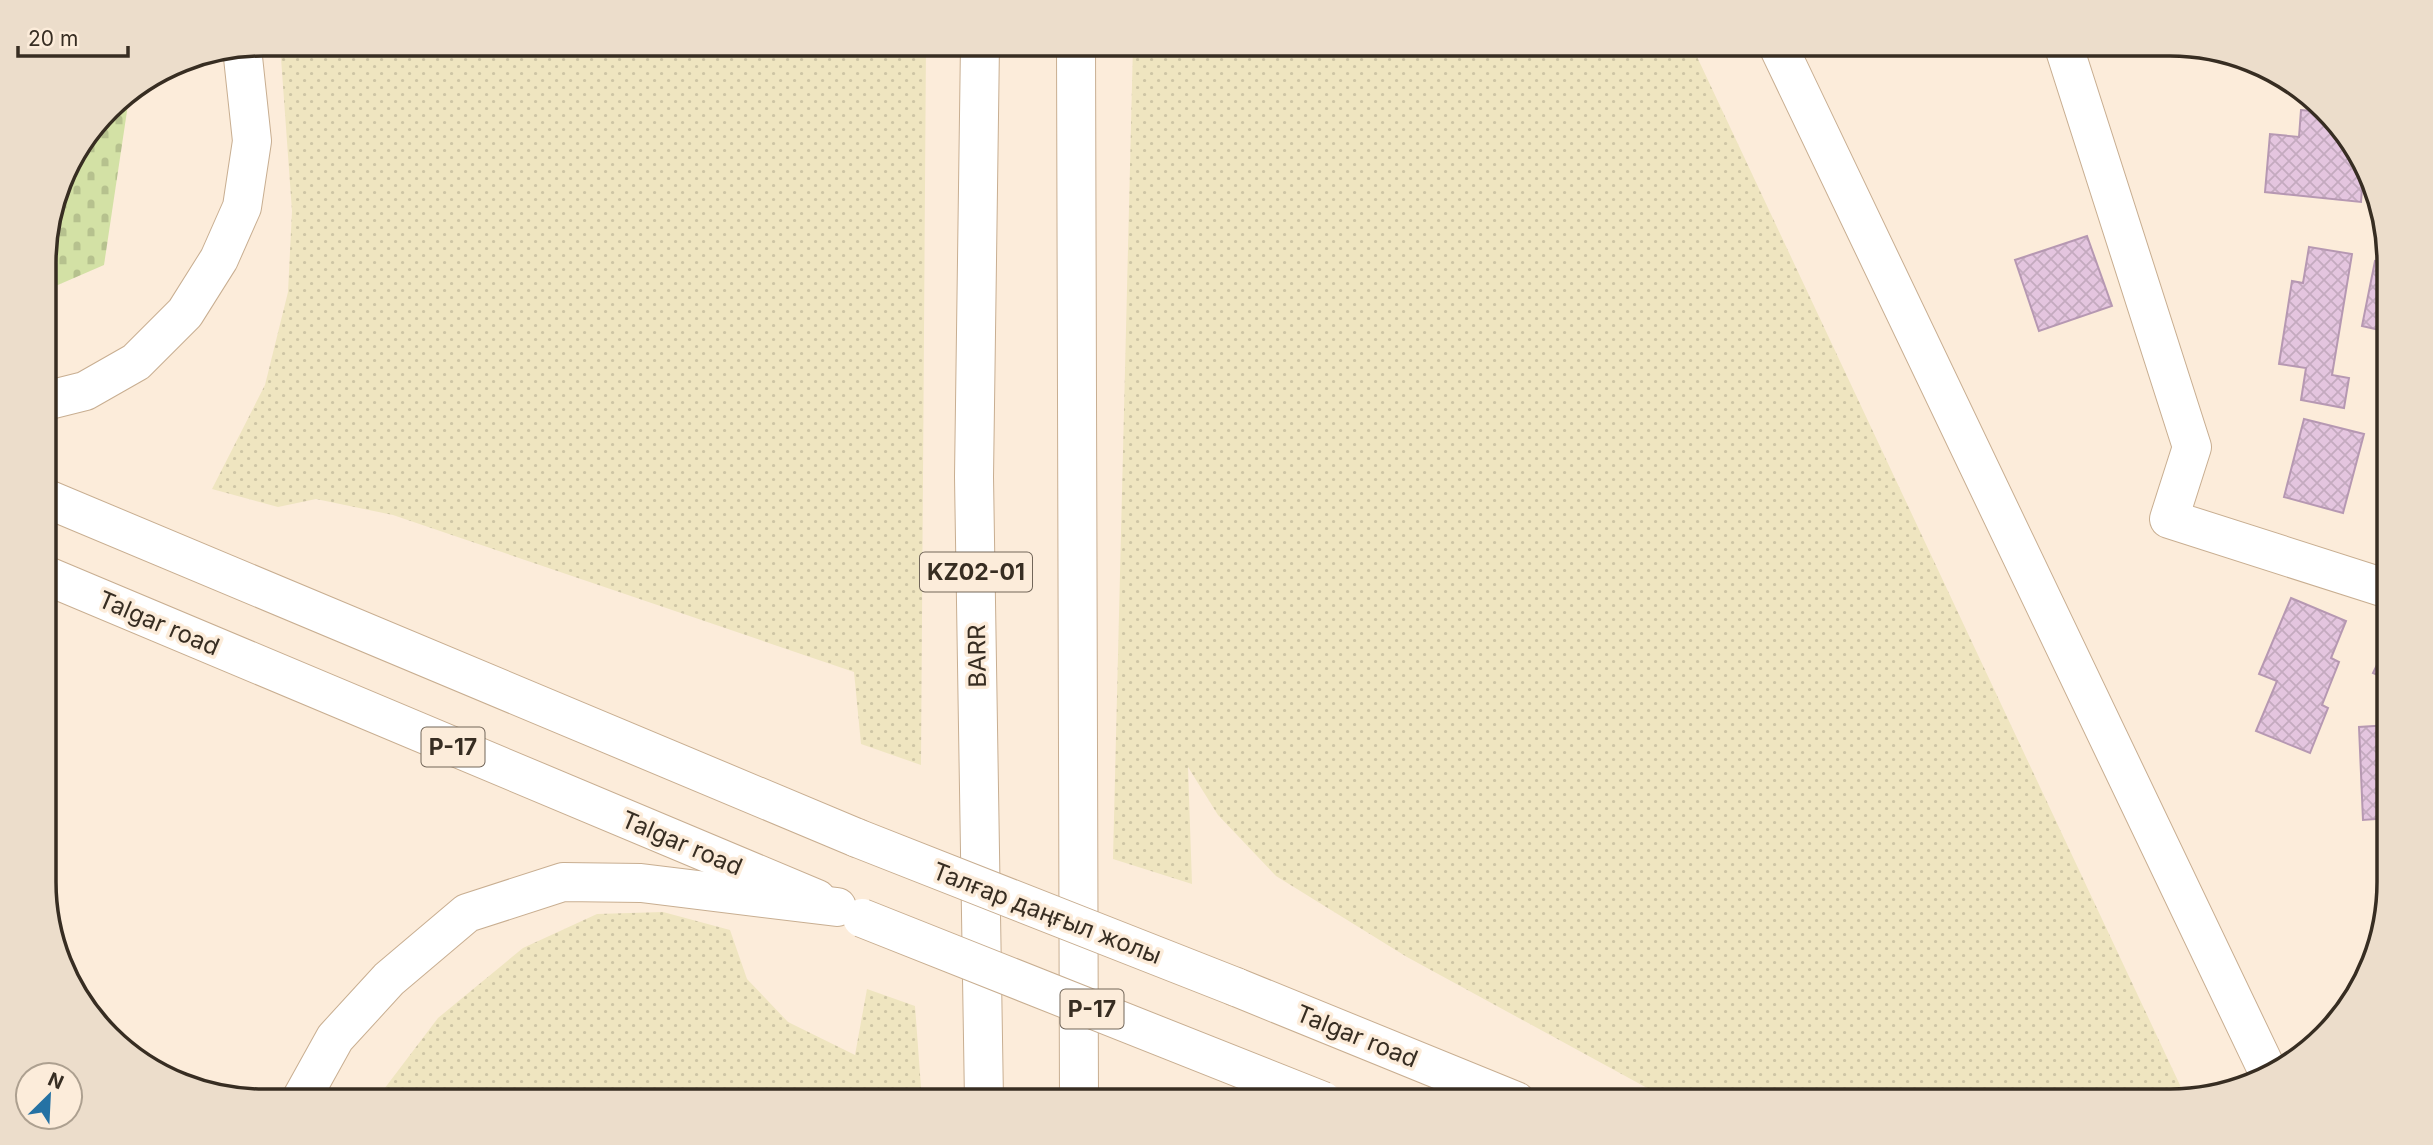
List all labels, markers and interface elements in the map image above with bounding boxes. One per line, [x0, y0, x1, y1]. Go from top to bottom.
scale bar [18, 14, 128, 58]
text: 20 m [28, 26, 78, 51]
road number: KZ02-01 [920, 552, 1032, 592]
street label: Talgar road [94, 585, 224, 661]
street label: BARR [962, 624, 992, 688]
road number: P-17 [421, 727, 484, 766]
street label: Talgar road [617, 805, 747, 881]
street label: Талғар даңғыл жолы [928, 856, 1166, 970]
road number: P-17 [1060, 990, 1124, 1028]
street label: Talgar road [1292, 998, 1422, 1074]
north arrow [14, 1061, 84, 1131]
text: N [44, 1067, 67, 1094]

